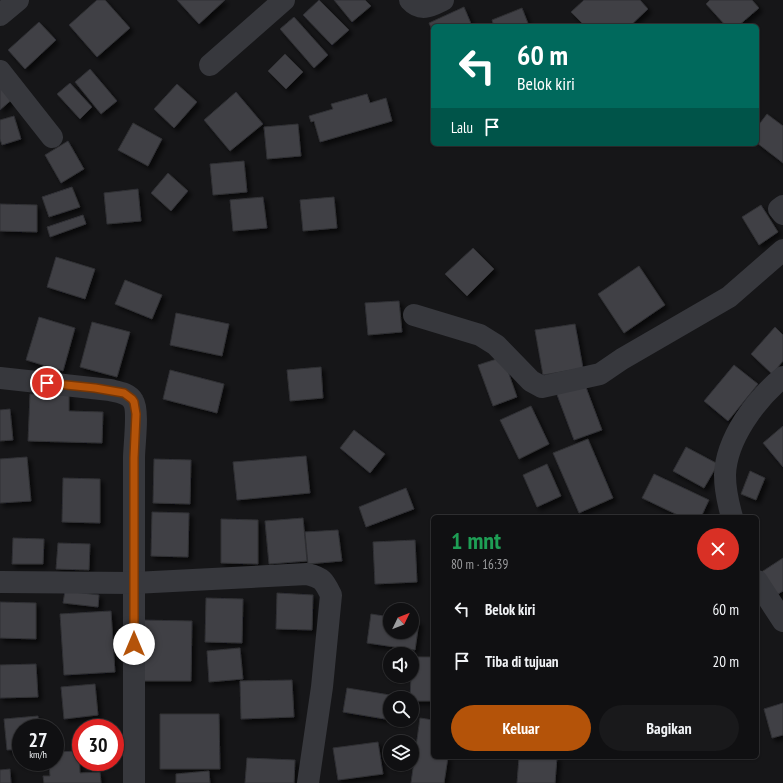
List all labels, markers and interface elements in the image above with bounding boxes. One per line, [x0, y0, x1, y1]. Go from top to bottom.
text: 60 m [517, 36, 568, 73]
icon: left [451, 40, 503, 92]
text: Belok kiri [517, 72, 575, 95]
icon: arrive [481, 116, 503, 138]
text: Lalu [451, 118, 473, 137]
pin [30, 366, 64, 400]
icon: arrive [36, 372, 58, 394]
text: 1 mnt [451, 525, 501, 556]
button: close [697, 528, 739, 570]
text: 80 m · 16:39 [451, 556, 508, 573]
icon: left [451, 598, 473, 620]
text: Belok kiri [485, 600, 535, 619]
text: 60 m [713, 600, 739, 619]
north arrow [383, 603, 419, 639]
map controls [383, 603, 419, 771]
position arrow [113, 623, 155, 665]
button: sound [383, 647, 419, 683]
icon: arrive [451, 650, 473, 672]
text: Tiba di tujuan [485, 652, 559, 671]
text: 20 m [713, 652, 739, 671]
button: search [383, 691, 419, 727]
button: Keluar [451, 705, 591, 751]
button: Bagikan [599, 705, 739, 751]
speed limit sign: 30 [72, 719, 124, 771]
text: 27 [28, 727, 48, 753]
button: layers [383, 735, 419, 771]
text: km/h [29, 748, 47, 761]

